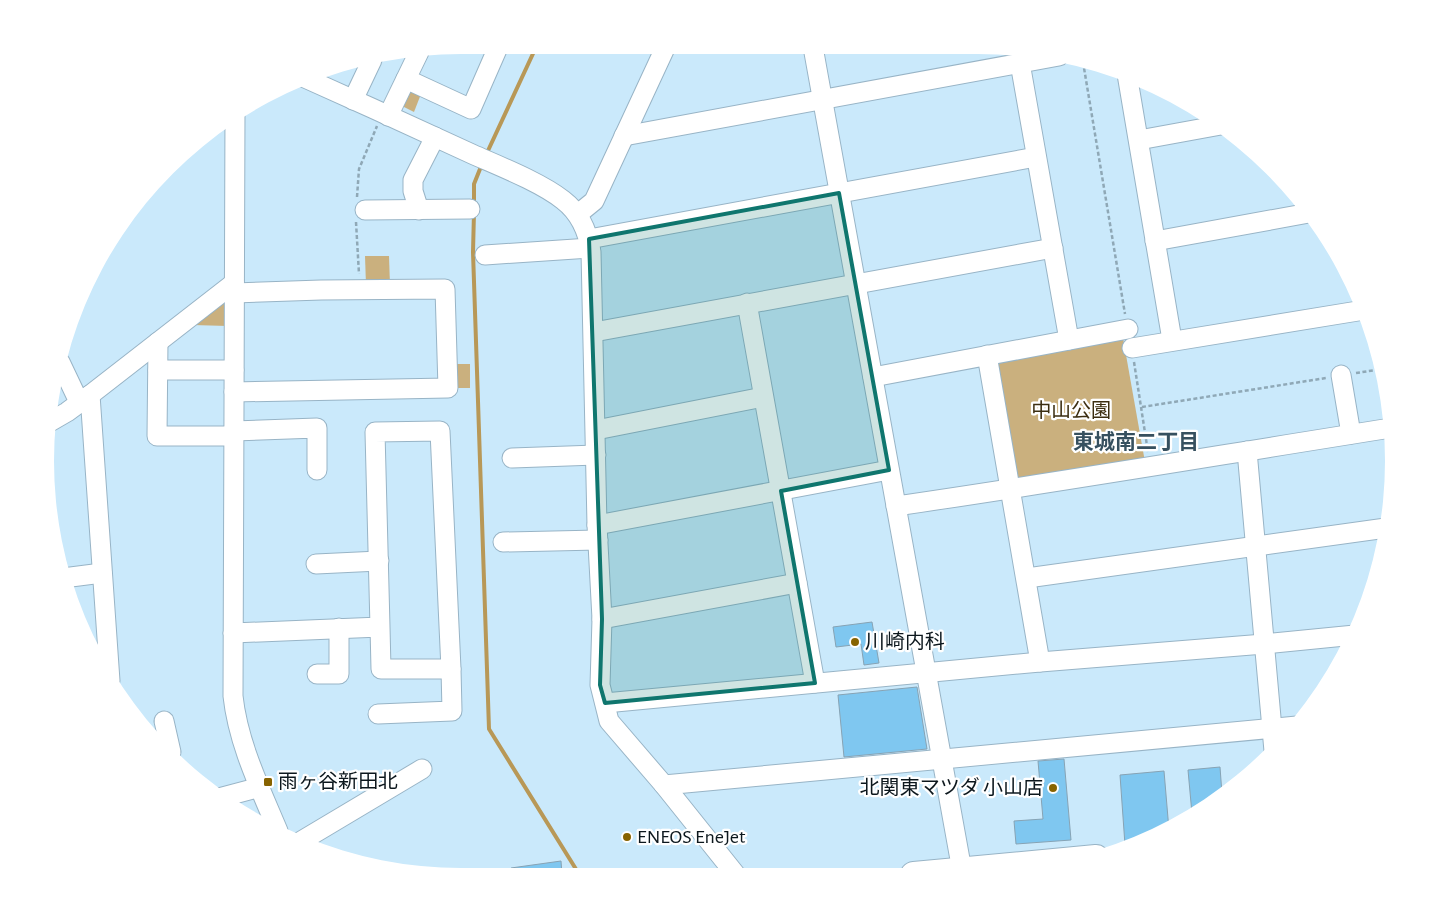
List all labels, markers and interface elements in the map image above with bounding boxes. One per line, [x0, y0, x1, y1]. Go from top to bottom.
park label: 中山公園 [1031, 400, 1111, 421]
district label: 東城南二丁目 [1073, 430, 1199, 453]
place label: 川崎内科 [865, 631, 945, 652]
marker: 川崎内科 [849, 636, 861, 648]
place label: 雨ヶ谷新田北 [278, 771, 398, 792]
marker: 雨ヶ谷新田北 [262, 776, 274, 788]
place label: 北関東マツダ 小山店 [860, 777, 1043, 798]
marker: 北関東マツダ 小山店 [1047, 782, 1059, 794]
place label: ENEOS EneJet [637, 827, 746, 847]
marker: ENEOS EneJet [621, 831, 633, 843]

